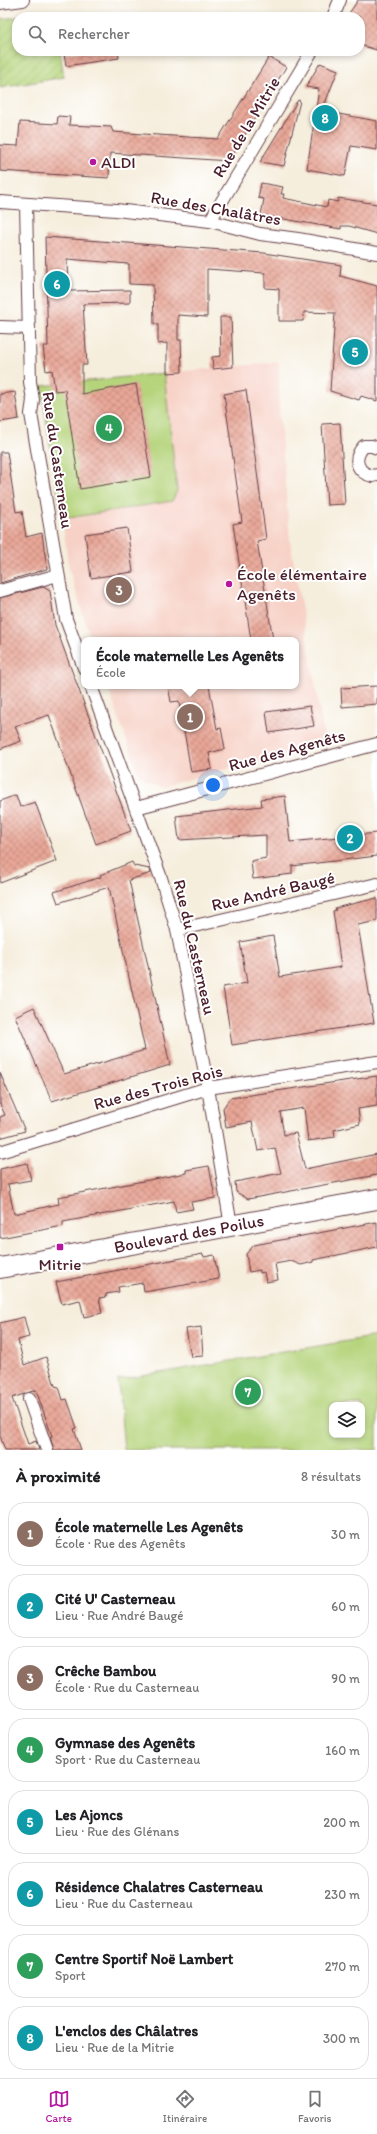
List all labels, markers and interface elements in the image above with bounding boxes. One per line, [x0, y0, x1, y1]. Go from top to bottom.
search box [12, 12, 365, 56]
icon: search [26, 23, 48, 45]
text: Rechercher [58, 25, 130, 43]
street label: Rue de la Mitrie [208, 73, 284, 181]
pin: 8 [312, 103, 338, 133]
place label: ALDI [101, 152, 136, 172]
marker: ALDI [88, 157, 98, 167]
street label: Rue des Chalâtres [149, 187, 283, 229]
pin: 6 [44, 269, 70, 299]
pin: 5 [342, 337, 368, 367]
street label: Rue du Casterneau [38, 390, 78, 530]
pin: 4 [96, 413, 122, 443]
place label: École élémentaire Agenêts [237, 564, 367, 604]
pin: 3 [106, 575, 132, 605]
marker: École élémentaire Agenêts [224, 579, 234, 589]
popup [81, 637, 299, 689]
text: École maternelle Les Agenêts [96, 647, 284, 665]
text: École [96, 665, 126, 680]
pin: 1 [177, 702, 203, 732]
street label: Rue des Agenêts [226, 725, 348, 775]
your location [203, 775, 223, 795]
pin: 2 [337, 823, 363, 853]
street label: Rue André Baugé [209, 867, 337, 915]
street label: Rue du Casterneau [170, 877, 220, 1017]
street label: Rue des Trois Rois [91, 1060, 225, 1114]
street label: Boulevard des Poilus [112, 1210, 265, 1257]
marker: Mitrie [55, 1242, 65, 1252]
place label: Mitrie [38, 1254, 82, 1274]
pin: 7 [235, 1377, 261, 1407]
map controls [329, 1402, 365, 1438]
button: layers [329, 1402, 365, 1438]
text: À proximité [16, 1466, 101, 1486]
text: 8 résultats [301, 1469, 361, 1484]
text: École maternelle Les Agenêts [55, 1518, 243, 1536]
text: 1 [27, 1527, 33, 1542]
text: 30 m [331, 1527, 360, 1542]
text: École · Rue des Agenêts [55, 1536, 186, 1551]
text: Cité U' Casterneau [55, 1590, 175, 1608]
text: 2 [27, 1599, 33, 1614]
text: 60 m [331, 1599, 360, 1614]
text: Lieu · Rue André Baugé [55, 1608, 183, 1623]
text: Crêche Bambou [55, 1662, 156, 1680]
text: 3 [26, 1671, 34, 1686]
text: 90 m [331, 1671, 360, 1686]
text: École · Rue du Casterneau [55, 1680, 199, 1695]
text: Gymnase des Agenêts [55, 1734, 195, 1752]
text: 4 [26, 1743, 34, 1758]
text: 160 m [325, 1743, 360, 1758]
text: Sport · Rue du Casterneau [55, 1752, 200, 1767]
text: Les Ajoncs [55, 1806, 123, 1824]
text: 5 [27, 1815, 33, 1830]
text: 200 m [323, 1815, 360, 1830]
text: Lieu · Rue des Glénans [55, 1824, 179, 1839]
text: Résidence Chalatres Casterneau [55, 1878, 263, 1896]
text: 6 [27, 1887, 33, 1902]
text: 230 m [324, 1887, 360, 1902]
text: Lieu · Rue du Casterneau [55, 1896, 193, 1911]
text: Centre Sportif Noë Lambert [55, 1950, 233, 1968]
text: 7 [27, 1959, 33, 1974]
text: 270 m [325, 1959, 360, 1974]
text: Sport [55, 1968, 86, 1983]
text: L'enclos des Châlatres [55, 2022, 198, 2040]
text: 8 [26, 2031, 34, 2046]
text: 300 m [323, 2031, 360, 2046]
text: Lieu · Rue de la Mitrie [55, 2040, 174, 2055]
tab: Carte [45, 2088, 72, 2125]
tab: Itinéraire [163, 2088, 207, 2125]
tab: Favoris [298, 2088, 332, 2125]

